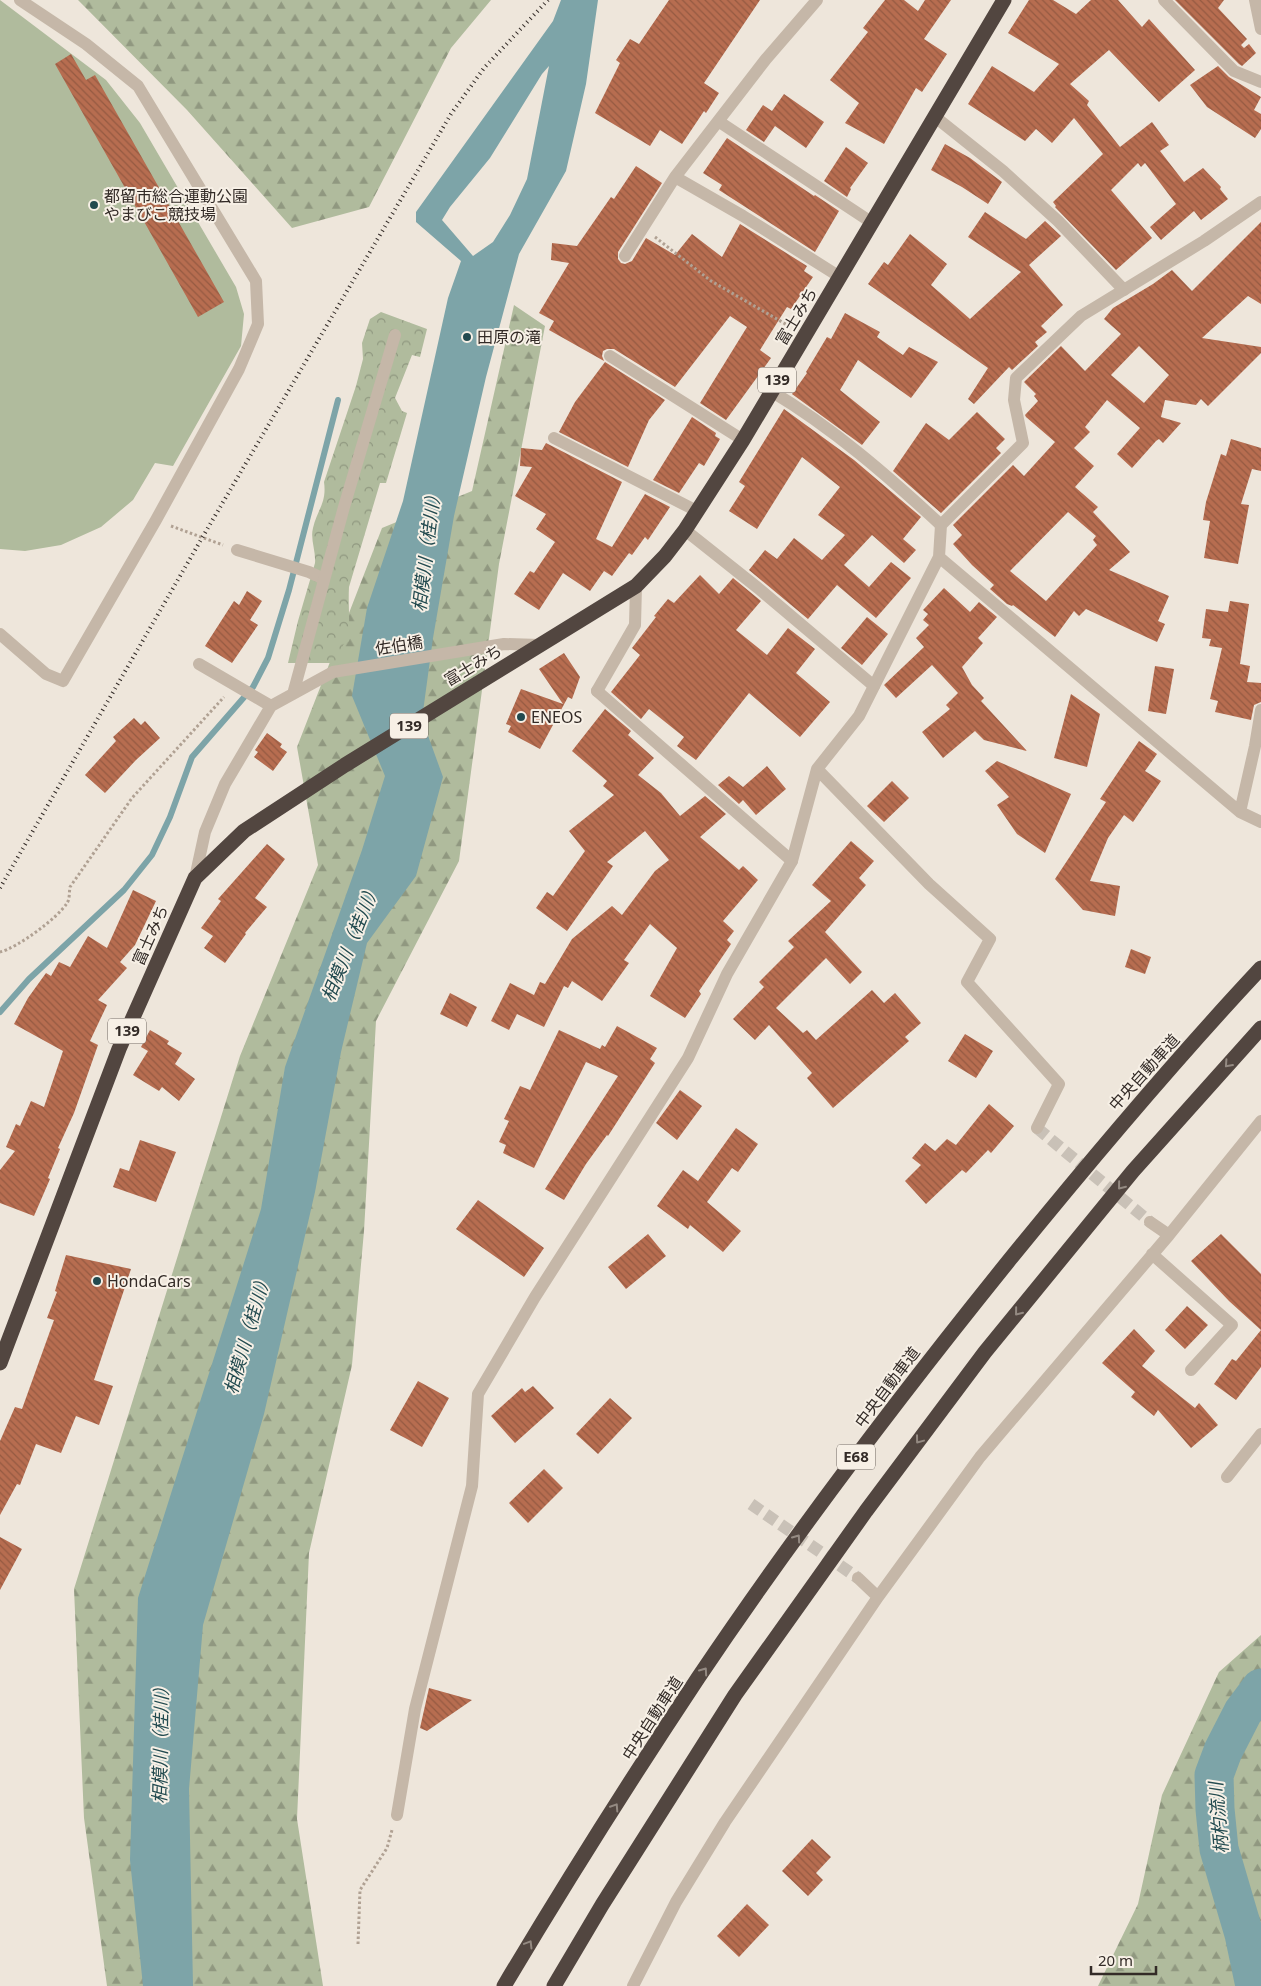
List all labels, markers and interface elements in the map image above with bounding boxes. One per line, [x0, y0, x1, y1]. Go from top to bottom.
place label: 都留市総合運動公園 やまびこ競技場 [104, 185, 248, 225]
marker: 都留市総合運動公園 やまびこ競技場 [88, 199, 100, 211]
street label: 富士みち [770, 283, 822, 349]
place label: 田原の滝 [477, 326, 541, 348]
marker: 田原の滝 [461, 331, 473, 343]
road number: 139 [758, 368, 796, 392]
water label: 相模川（桂川） [406, 485, 446, 613]
street label: 佐伯橋 [374, 630, 424, 660]
street label: 富士みち [440, 639, 506, 691]
place label: ENEOS [531, 706, 582, 728]
marker: ENEOS [515, 711, 527, 723]
road number: 139 [390, 714, 428, 738]
water label: 相模川（桂川） [315, 879, 385, 1005]
street label: 富士みち [127, 901, 173, 969]
road number: 139 [108, 1018, 146, 1044]
street label: 中央自動車道 [1104, 1029, 1184, 1115]
one-way arrow [1225, 1058, 1234, 1067]
one-way arrow [1117, 1180, 1126, 1189]
water label: 相模川（桂川） [218, 1269, 276, 1397]
place label: HondaCars [107, 1270, 191, 1292]
marker: HondaCars [91, 1275, 103, 1287]
one-way arrow [1015, 1306, 1024, 1315]
street label: 中央自動車道 [849, 1342, 925, 1432]
one-way arrow [916, 1434, 925, 1444]
road number: E68 [837, 1444, 875, 1470]
one-way arrow [791, 1534, 800, 1543]
one-way arrow [698, 1667, 707, 1676]
street label: 中央自動車道 [617, 1672, 687, 1764]
water label: 相模川（桂川） [147, 1678, 173, 1804]
water label: 柄杓流川 [1203, 1779, 1233, 1855]
one-way arrow [609, 1803, 619, 1812]
one-way arrow [522, 1941, 532, 1950]
scale bar [1091, 1944, 1156, 1976]
text: 20 m [1098, 1950, 1133, 1970]

